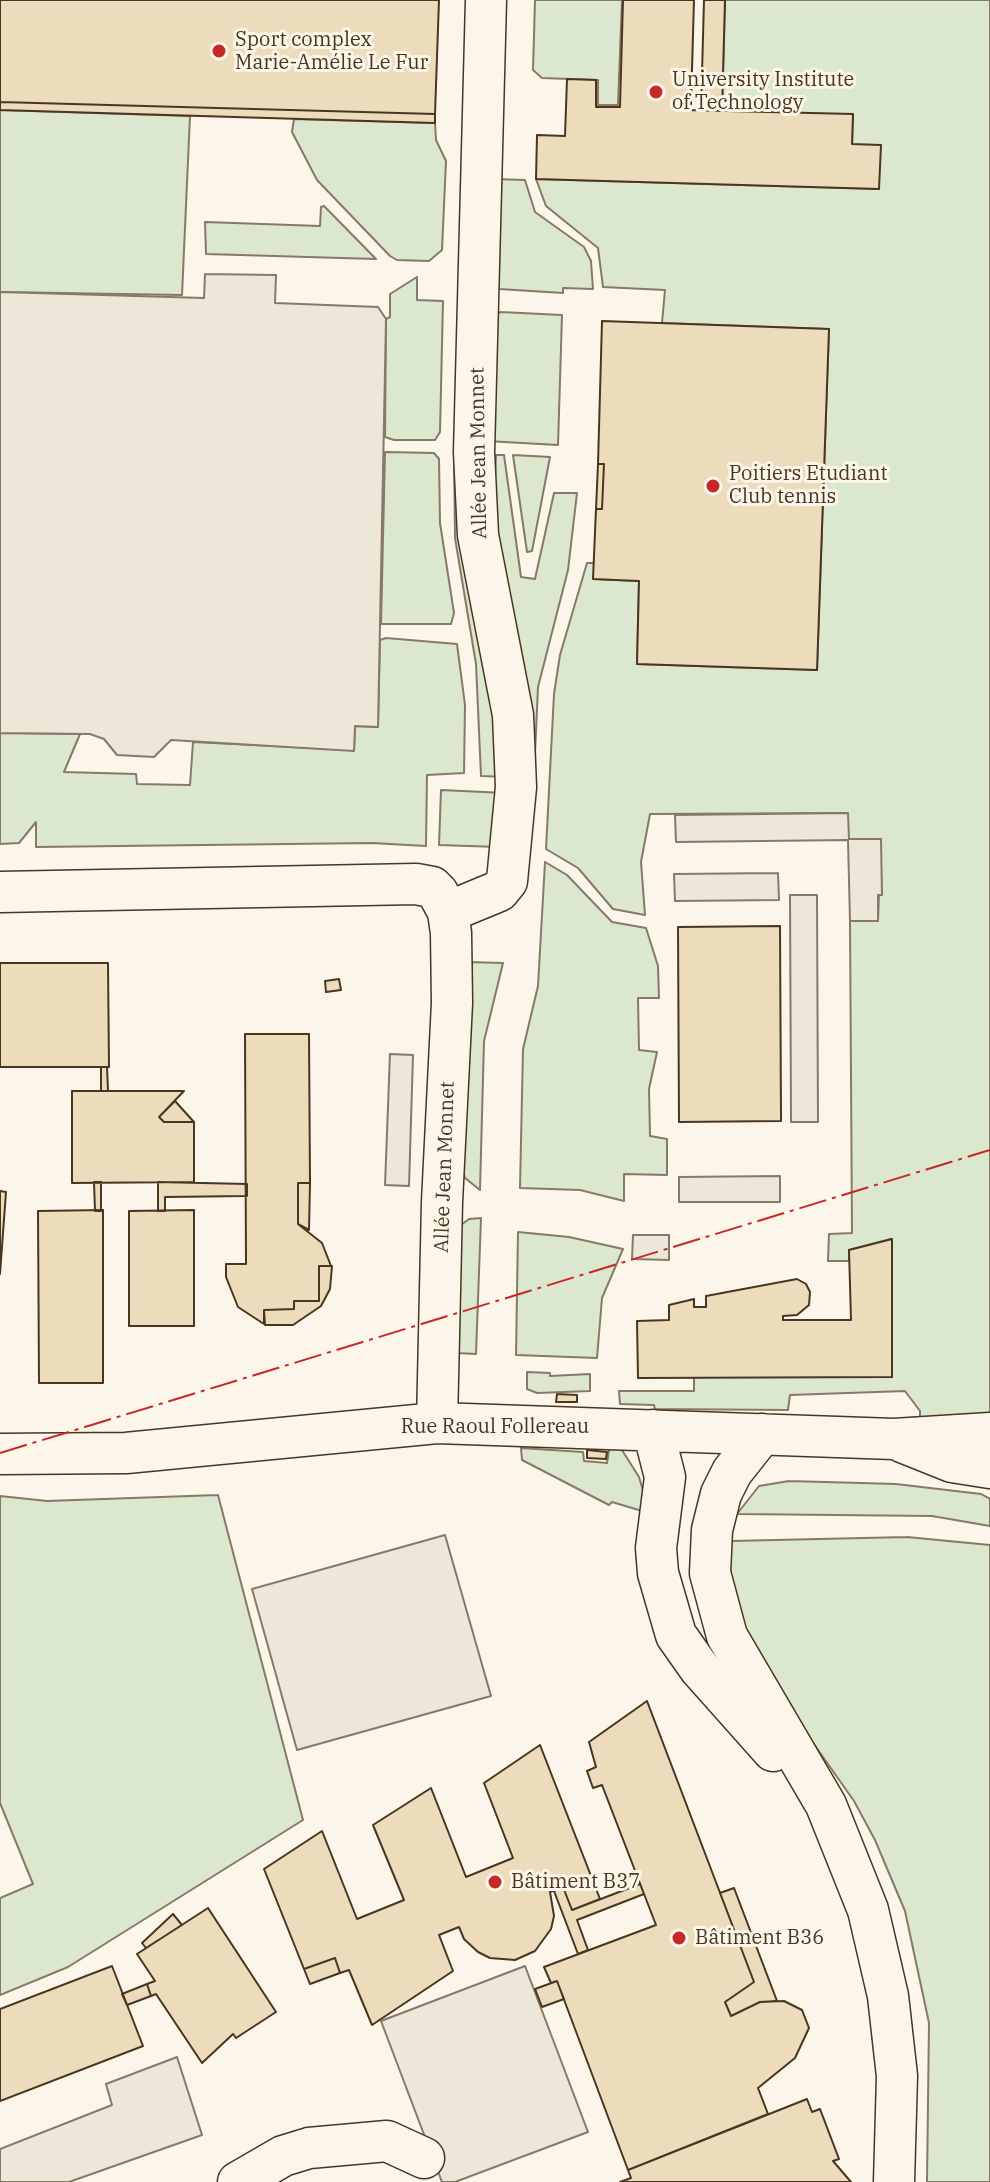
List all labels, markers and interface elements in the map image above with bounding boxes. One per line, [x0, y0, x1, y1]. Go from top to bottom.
place label: Sport complex Marie-Amélie Le Fur [235, 28, 428, 75]
marker: Sport complex Marie-Amélie Le Fur [210, 42, 228, 60]
place label: University Institute of Technology [672, 68, 854, 115]
marker: University Institute of Technology [647, 83, 665, 101]
street label: Allée Jean Monnet [466, 367, 492, 539]
place label: Poitiers Etudiant Club tennis [729, 462, 887, 509]
marker: Poitiers Etudiant Club tennis [704, 477, 722, 495]
street label: Allée Jean Monnet [430, 1081, 460, 1253]
street label: Rue Raoul Follereau [401, 1415, 589, 1439]
place label: Bâtiment B37 [511, 1870, 640, 1894]
marker: Bâtiment B37 [486, 1873, 504, 1891]
place label: Bâtiment B36 [695, 1926, 824, 1950]
marker: Bâtiment B36 [670, 1929, 688, 1947]

